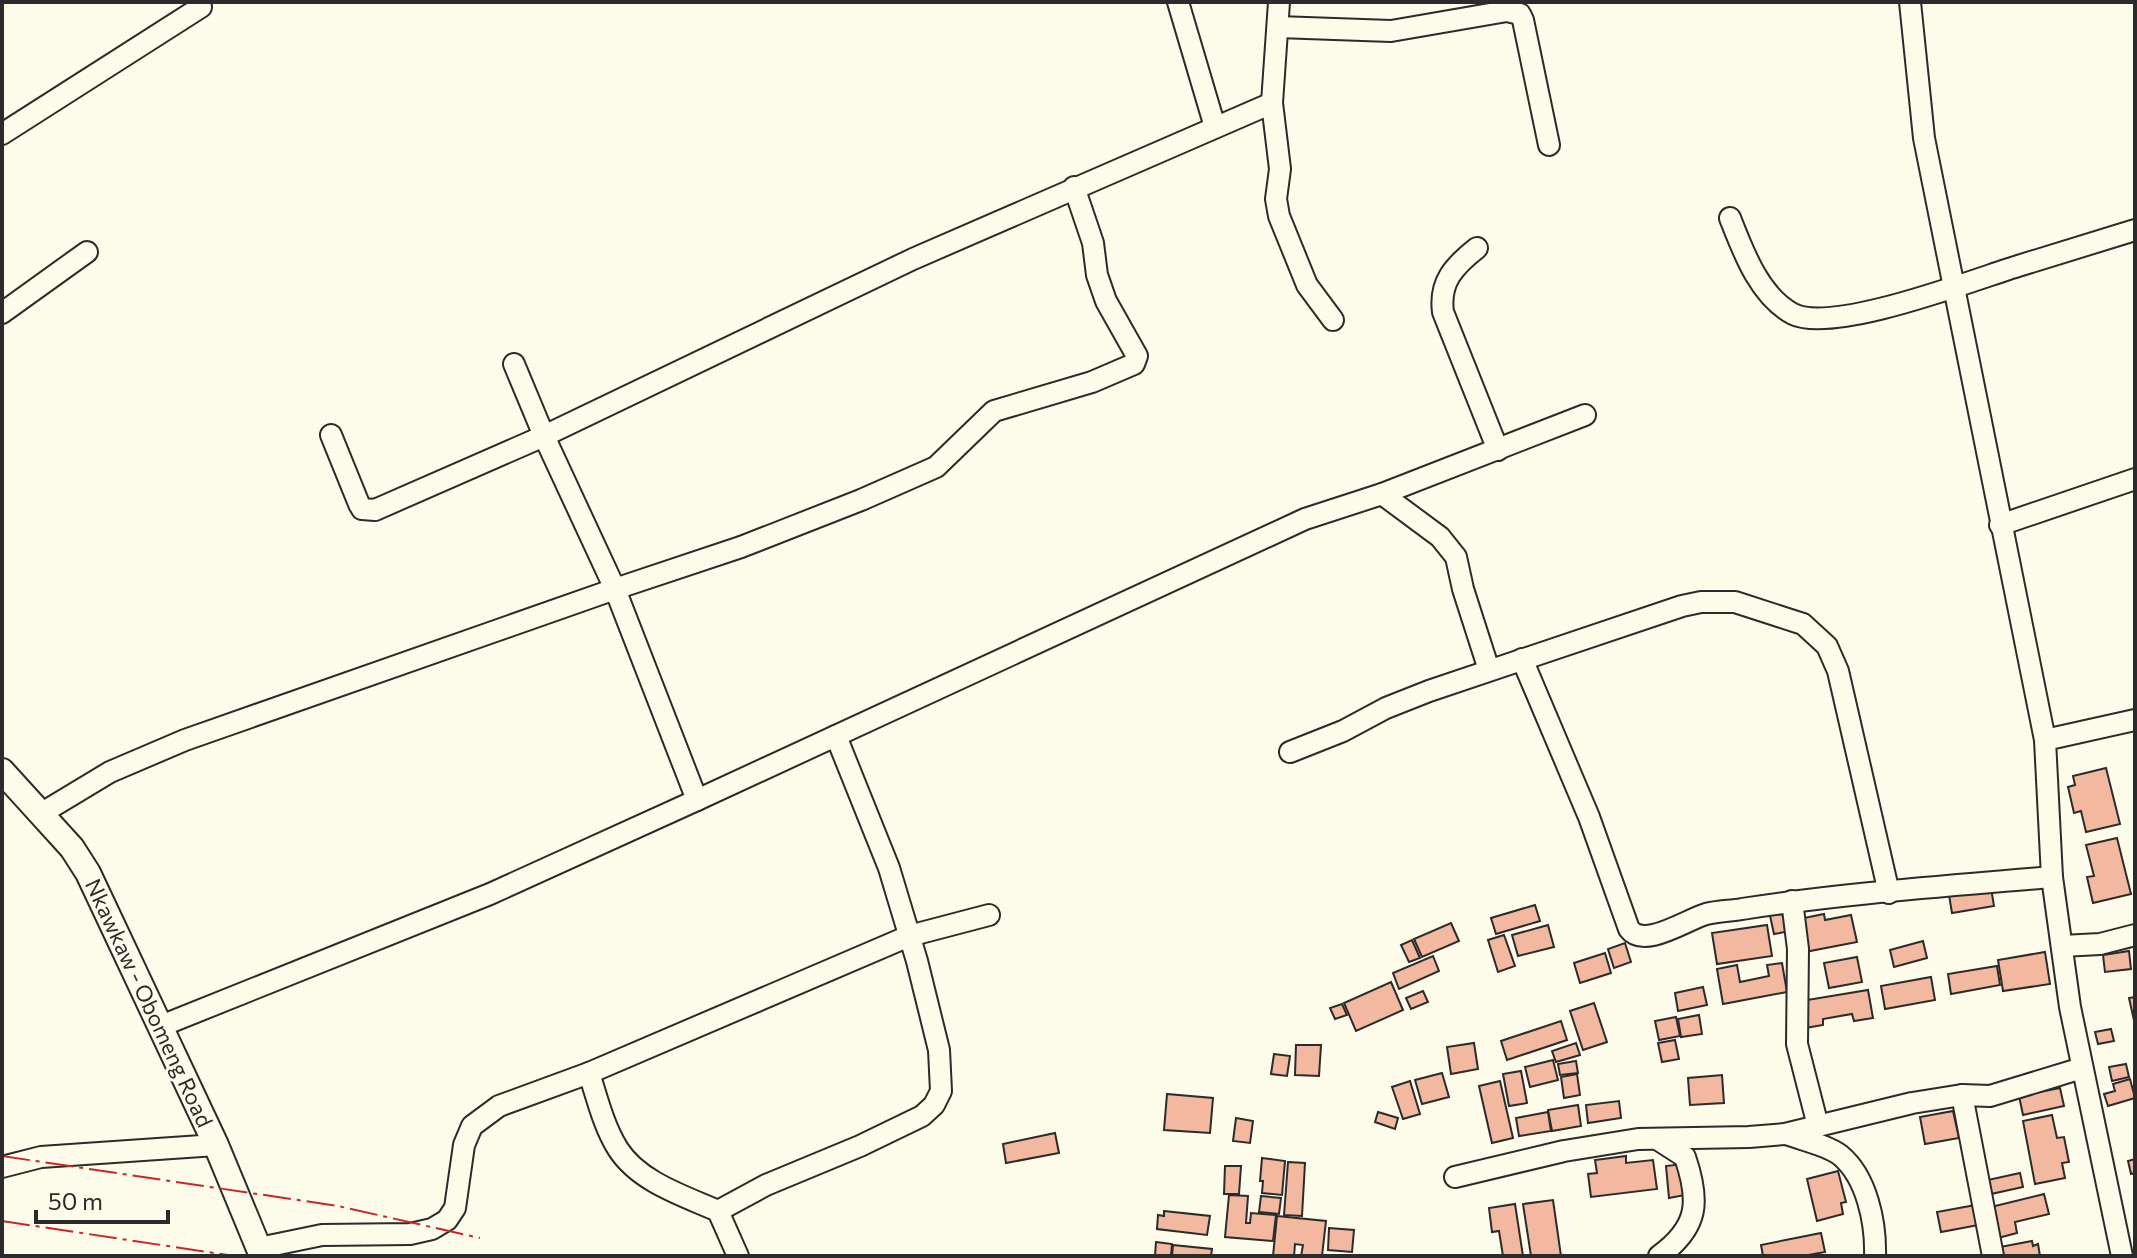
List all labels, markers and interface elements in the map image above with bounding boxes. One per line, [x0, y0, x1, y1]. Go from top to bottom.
street label: Nkawkaw - Obomeng Road [80, 874, 219, 1131]
scale bar [36, 1174, 168, 1224]
text: 50 m [48, 1186, 103, 1215]

